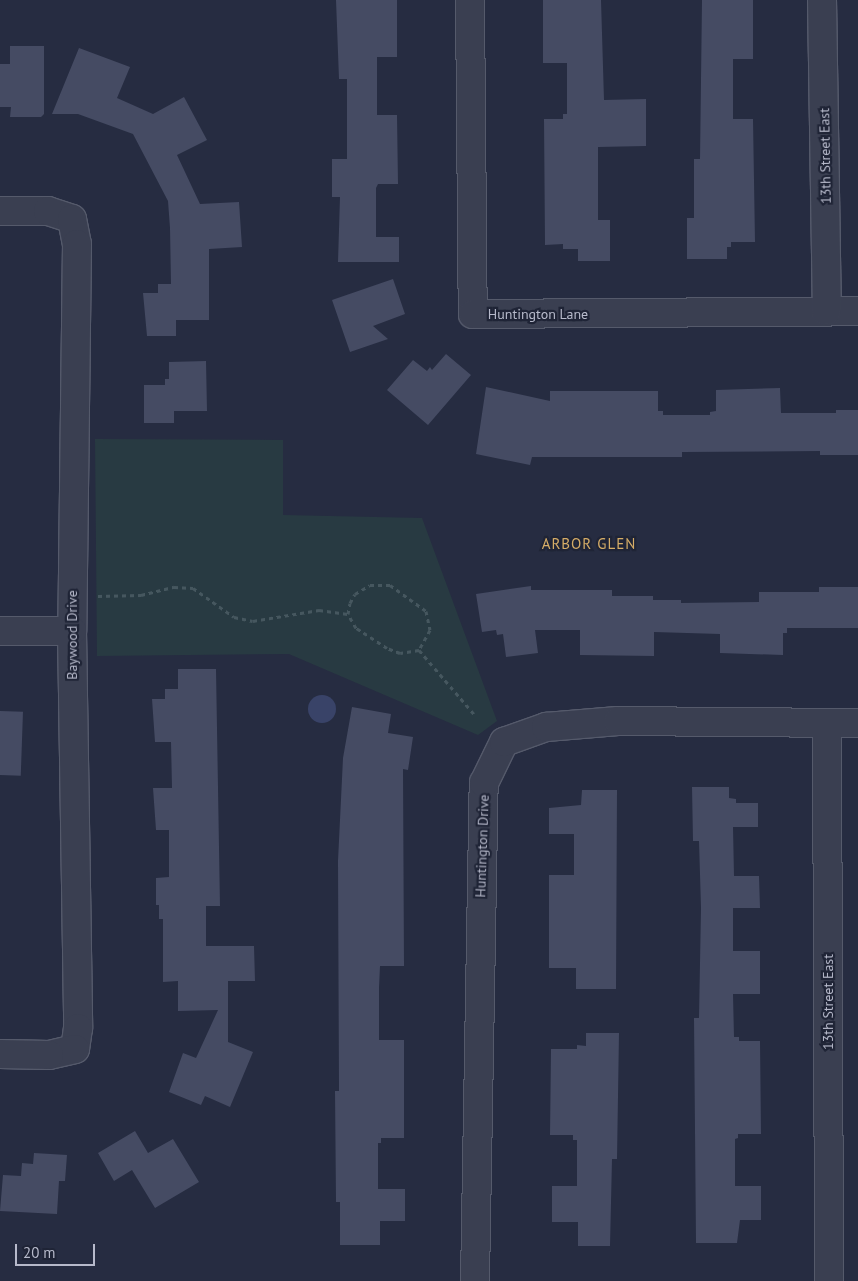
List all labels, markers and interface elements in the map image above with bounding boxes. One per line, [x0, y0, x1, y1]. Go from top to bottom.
street label: 13th Street East [816, 108, 834, 204]
street label: Huntington Lane [488, 306, 588, 322]
district label: ARBOR GLEN [540, 535, 638, 553]
street label: Baywood Drive [64, 590, 80, 680]
street label: Huntington Drive [472, 794, 492, 898]
street label: 13th Street East [820, 954, 836, 1050]
scale bar [18, 1234, 98, 1266]
text: 20 m [23, 1243, 56, 1262]

